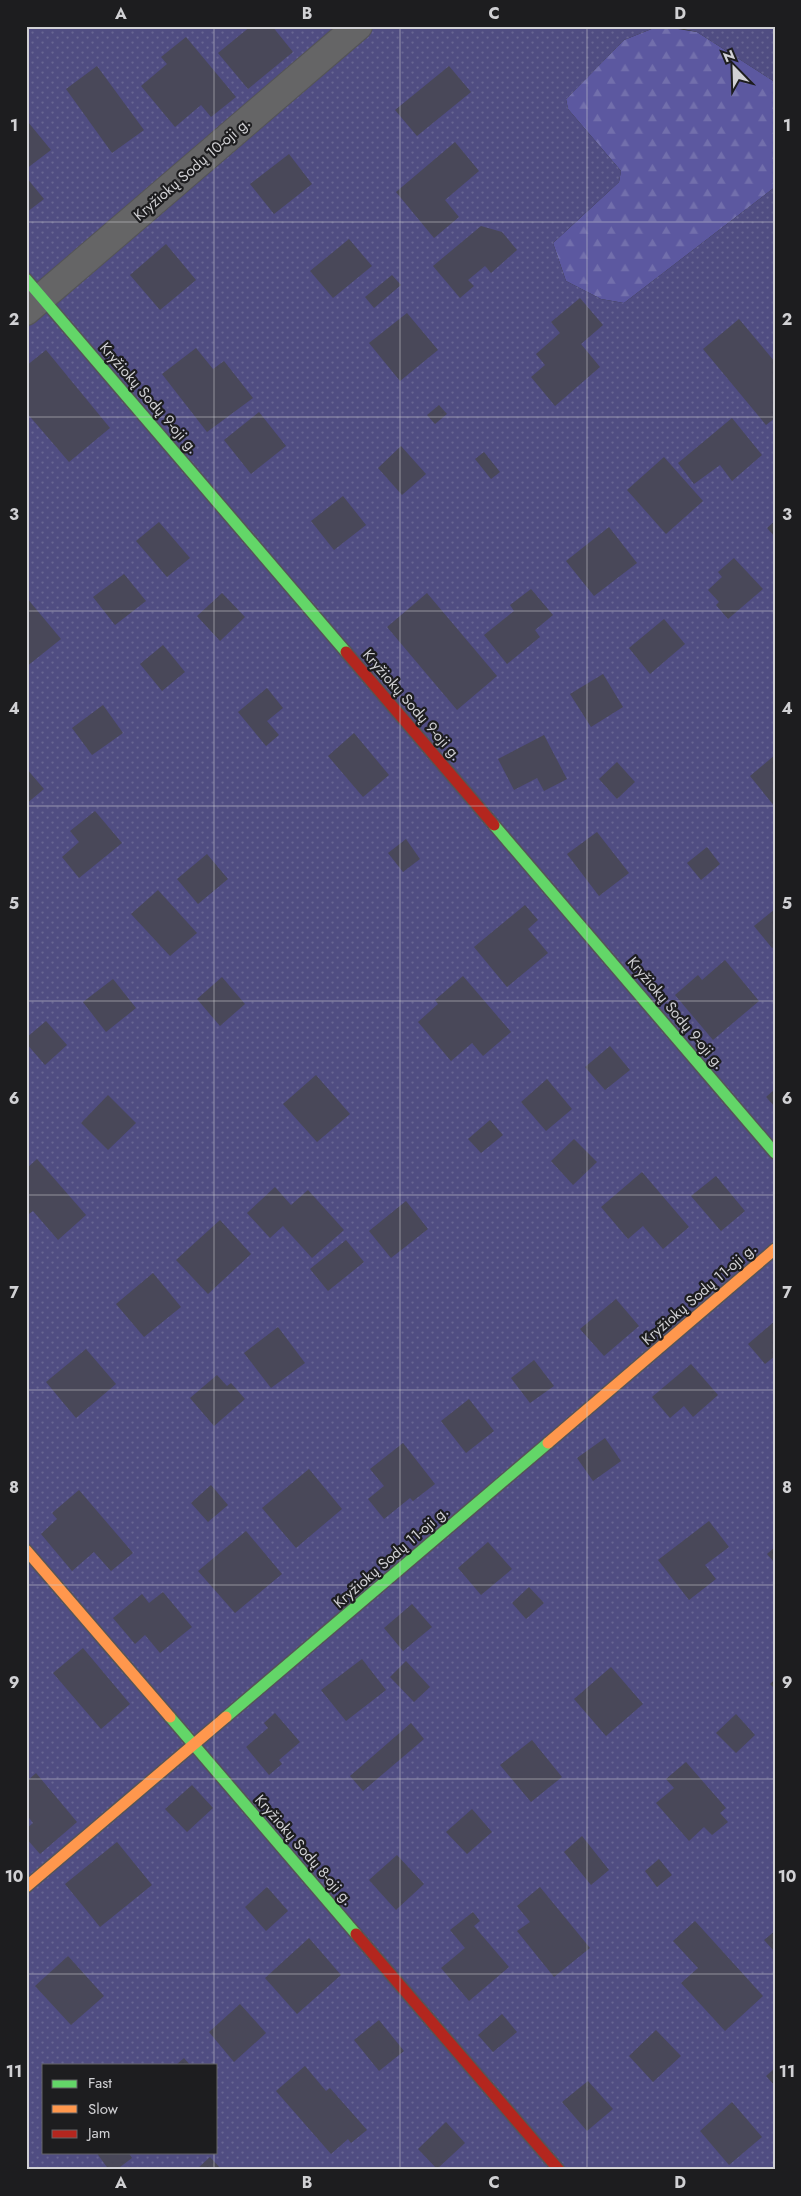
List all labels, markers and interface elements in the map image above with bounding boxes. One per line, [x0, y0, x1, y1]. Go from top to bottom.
text: A [114, 2, 127, 25]
text: B [302, 2, 312, 25]
text: C [488, 2, 500, 25]
text: D [674, 2, 686, 25]
north arrow [708, 42, 758, 92]
text: N [720, 45, 738, 67]
street label: Kryžiokų Sodų 10-oji g. [129, 112, 255, 226]
text: 1 [10, 114, 18, 137]
text: 1 [783, 114, 791, 137]
text: 2 [9, 308, 19, 331]
text: 2 [782, 308, 792, 331]
street label: Kryžiokų Sodų 9-oji g. [94, 338, 204, 458]
text: 3 [9, 503, 19, 526]
text: 3 [782, 503, 792, 526]
street label: Kryžiokų Sodų 9-oji g. [357, 645, 467, 765]
text: 4 [8, 697, 20, 720]
text: 4 [781, 697, 793, 720]
text: 5 [9, 892, 19, 915]
text: 5 [782, 892, 792, 915]
street label: Kryžiokų Sodų 9-oji g. [622, 952, 730, 1074]
text: 6 [9, 1087, 19, 1110]
text: 6 [782, 1087, 792, 1110]
street label: Kryžiokų Sodų 11-oji g. [637, 1238, 761, 1350]
text: 7 [9, 1281, 19, 1304]
text: 7 [782, 1281, 792, 1304]
text: 8 [9, 1476, 19, 1499]
text: 8 [782, 1476, 792, 1499]
street label: Kryžiokų Sodų 11-oji g. [329, 1501, 453, 1613]
text: 9 [9, 1671, 19, 1694]
text: 9 [782, 1671, 792, 1694]
street label: Kryžiokų Sodų 8-oji g. [250, 1790, 358, 1910]
text: 10 [5, 1865, 23, 1888]
text: 10 [778, 1865, 796, 1888]
text: 11 [6, 2060, 22, 2083]
text: 11 [779, 2060, 795, 2083]
legend [42, 2064, 218, 2154]
text: Fast [88, 2072, 112, 2094]
text: Slow [88, 2098, 119, 2120]
text: Jam [86, 2122, 111, 2144]
text: A [114, 2171, 127, 2194]
text: B [302, 2171, 312, 2194]
text: C [488, 2171, 500, 2194]
text: D [674, 2171, 686, 2194]

